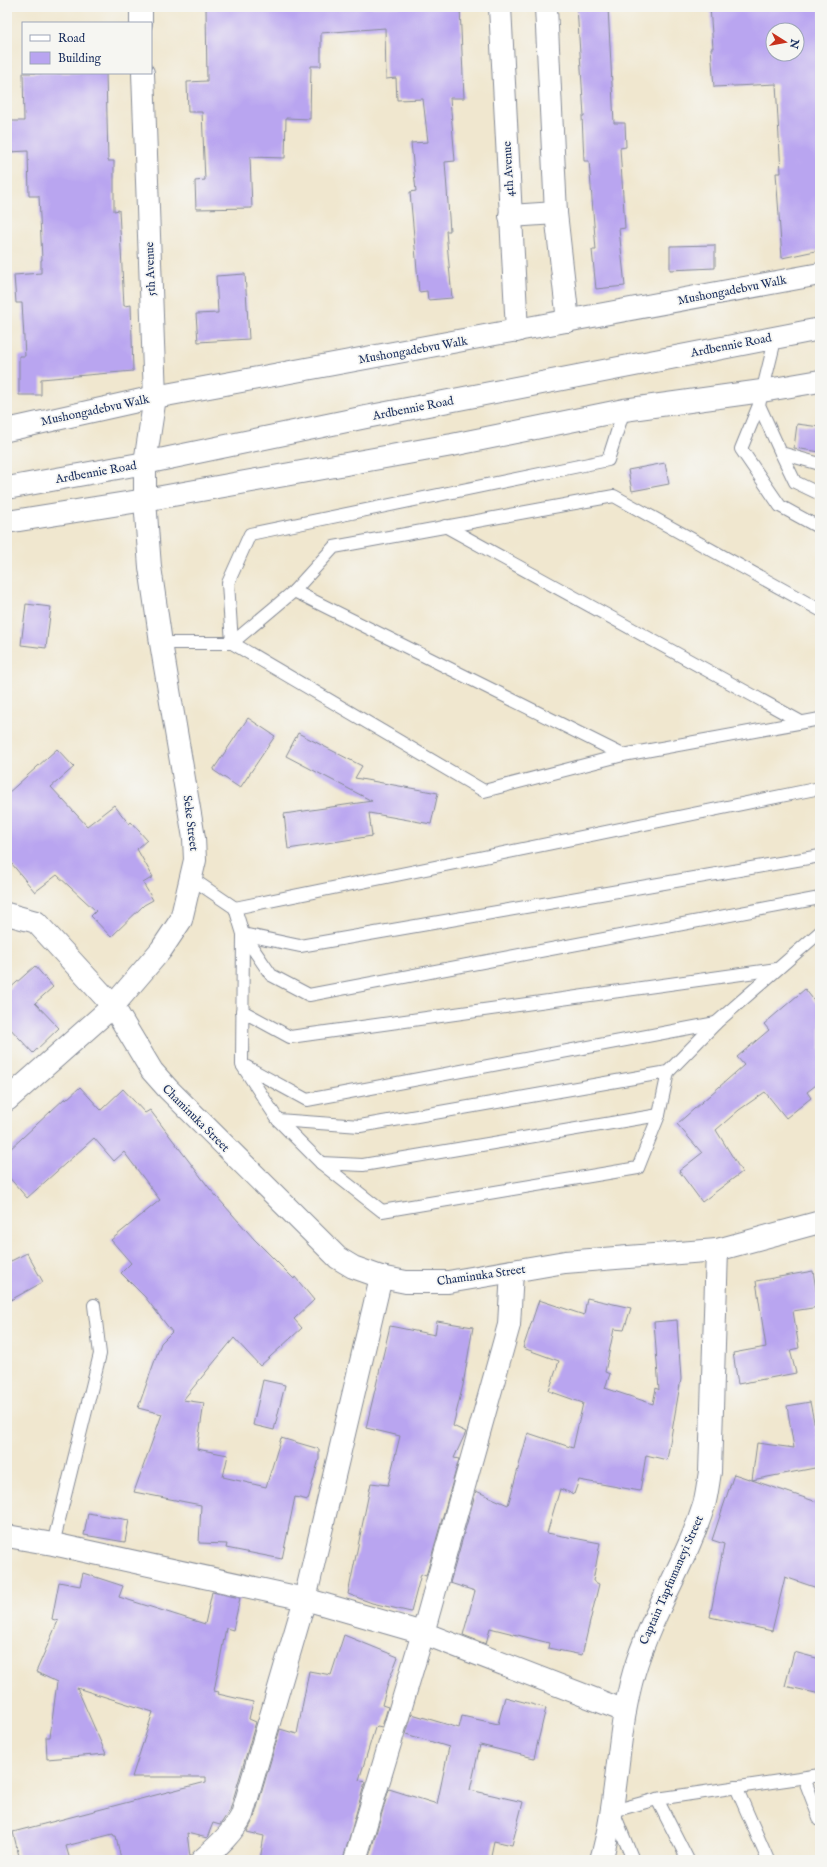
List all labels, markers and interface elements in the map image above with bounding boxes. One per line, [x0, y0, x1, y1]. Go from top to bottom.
legend [22, 22, 152, 74]
north arrow [765, 22, 805, 62]
text: Road [58, 31, 86, 46]
text: N [786, 37, 802, 50]
text: Building [58, 51, 102, 66]
street label: 4th Avenue [500, 140, 517, 197]
street label: 5th Avenue [142, 241, 159, 296]
street label: Mushongadebvu Walk [676, 272, 788, 308]
street label: Ardbennie Road [688, 330, 773, 361]
street label: Mushongadebvu Walk [357, 333, 469, 367]
street label: Mushongadebvu Walk [40, 392, 151, 429]
street label: Ardbennie Road [370, 393, 455, 424]
street label: Ardbennie Road [53, 458, 138, 487]
street label: Seke Street [180, 794, 201, 852]
street label: Chaminuka Street [159, 1082, 232, 1155]
street label: Chaminuka Street [436, 1262, 526, 1289]
street label: Captain Tapfumaneyi Street [636, 1513, 708, 1648]

